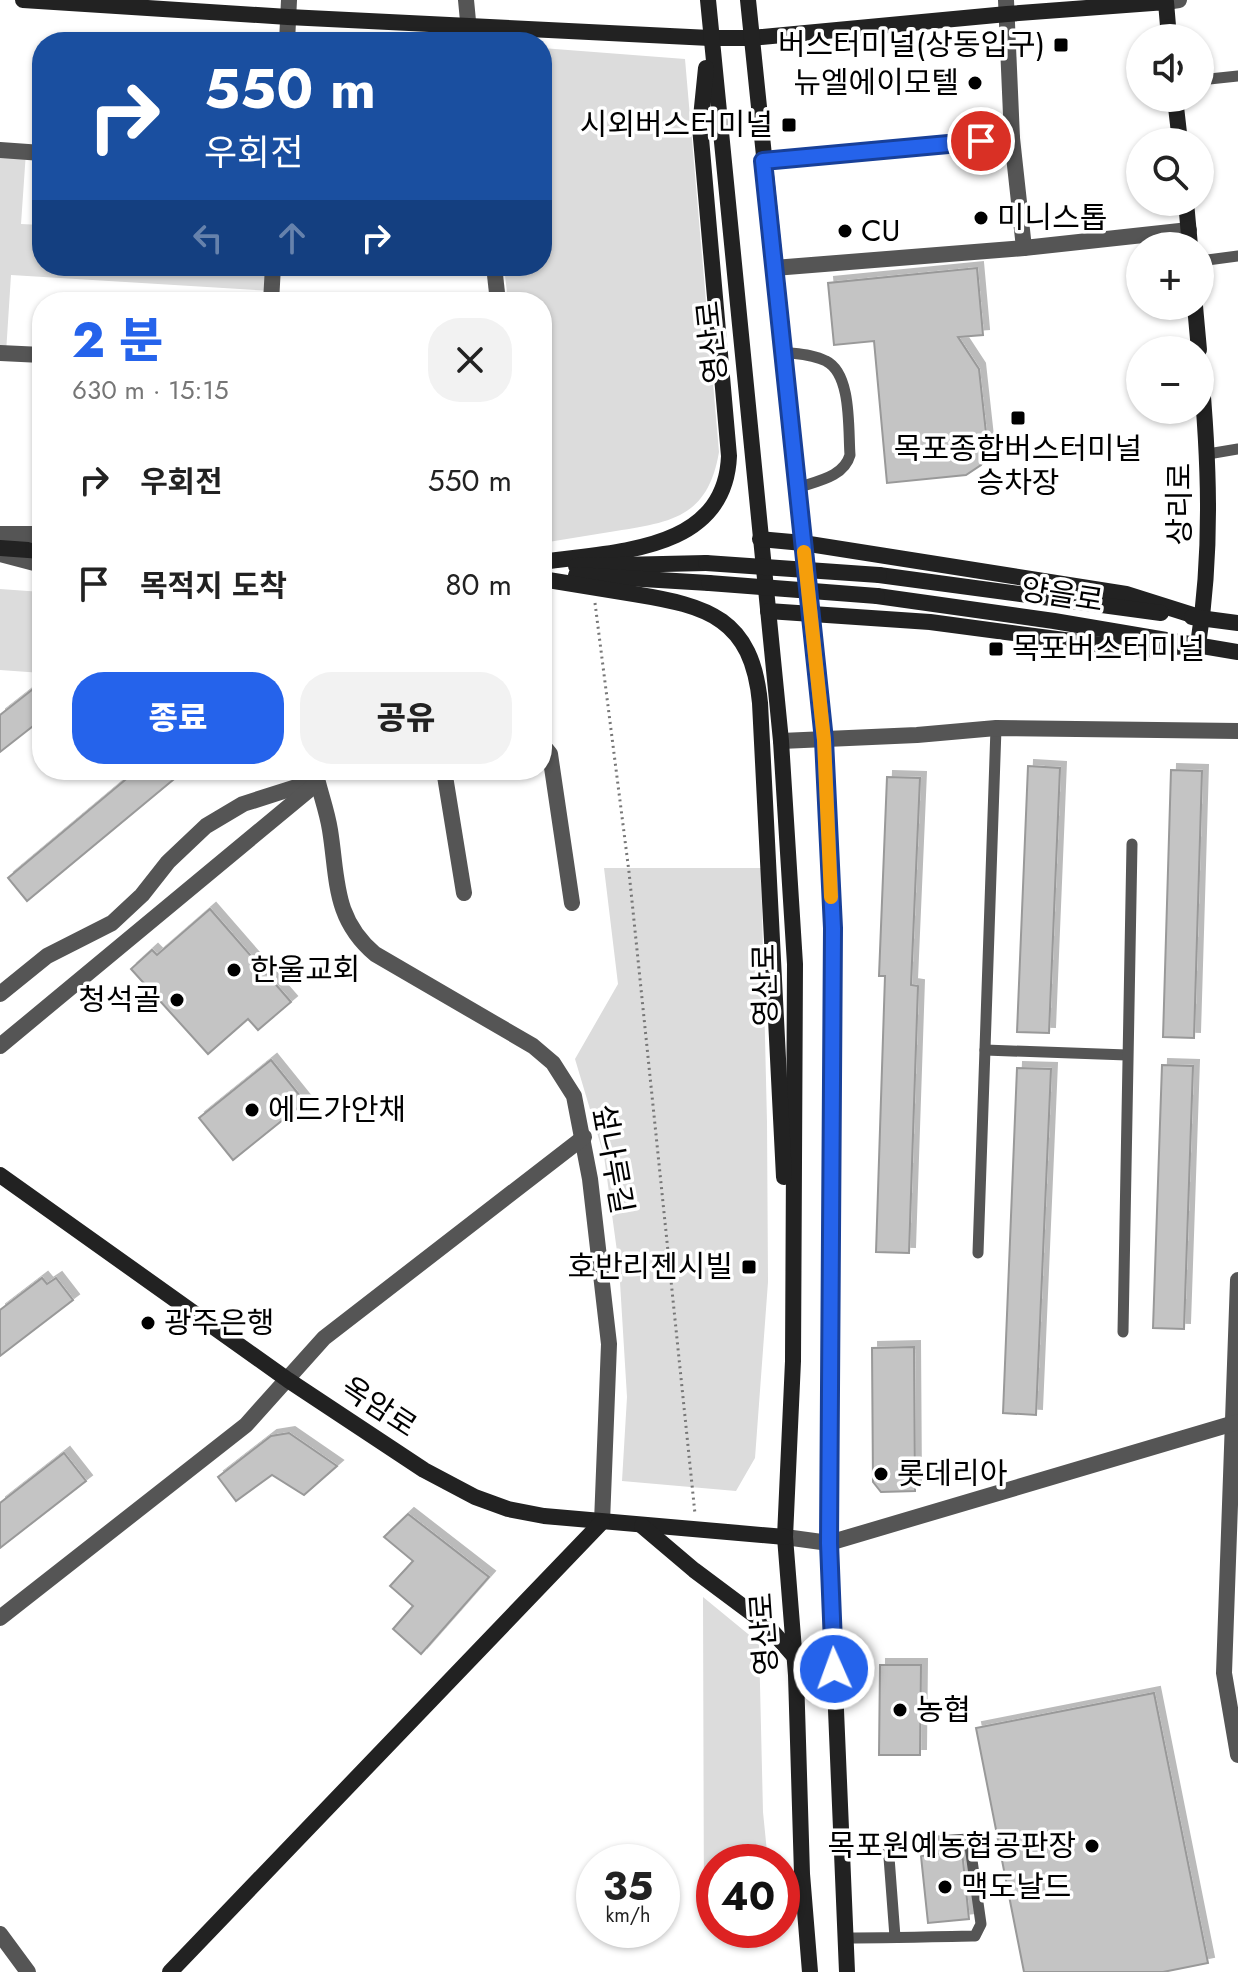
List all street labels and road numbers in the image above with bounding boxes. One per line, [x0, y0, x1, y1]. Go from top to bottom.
street label: 영산로 [686, 299, 737, 385]
street label: 상리로 [1158, 463, 1201, 545]
street label: 양을로 [1018, 567, 1106, 622]
street label: 영산로 [742, 943, 787, 1027]
street label: 섶나루길 [583, 1101, 644, 1217]
street label: 옥암로 [333, 1366, 426, 1447]
street label: 영산로 [739, 1591, 788, 1677]

